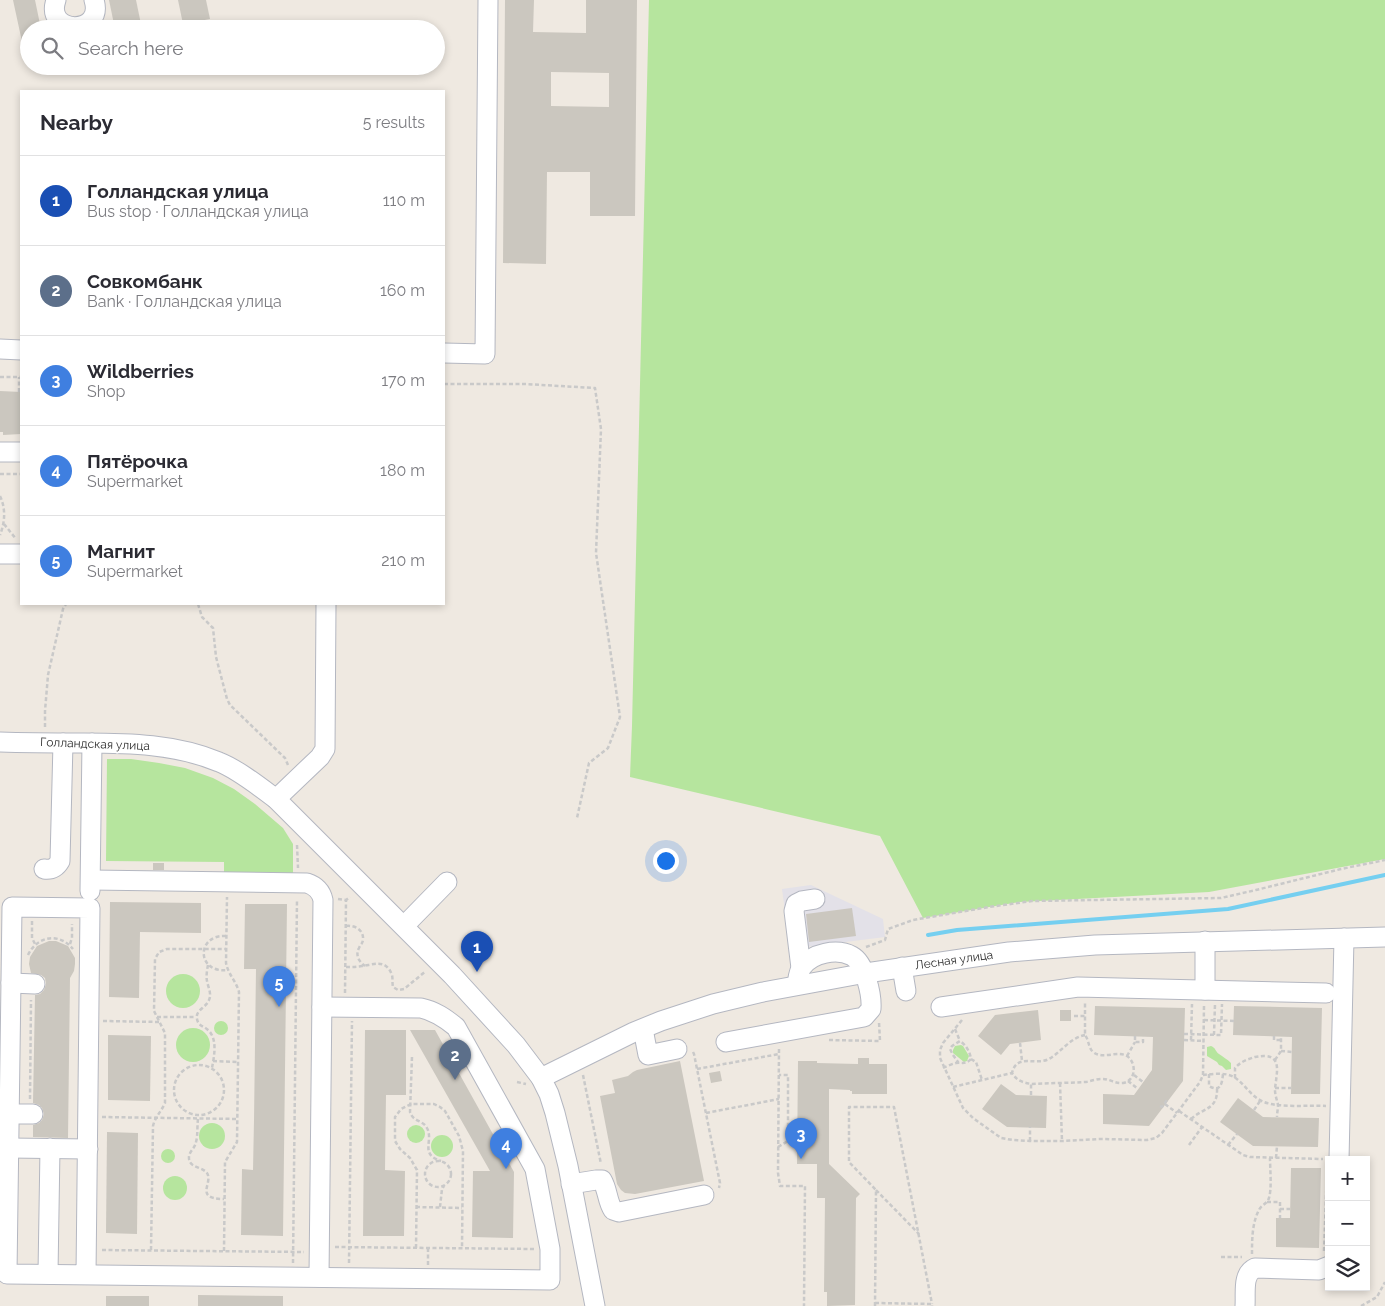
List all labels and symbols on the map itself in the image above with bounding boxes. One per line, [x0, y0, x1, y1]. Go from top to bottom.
street label: Голландская улица [40, 735, 150, 753]
your location [653, 848, 679, 874]
pin: 1 [461, 931, 493, 972]
street label: Лесная улица [914, 948, 994, 972]
pin: 5 [263, 966, 295, 1007]
pin: 2 [439, 1039, 471, 1080]
pin: 3 [785, 1118, 817, 1159]
pin: 4 [490, 1128, 522, 1169]

